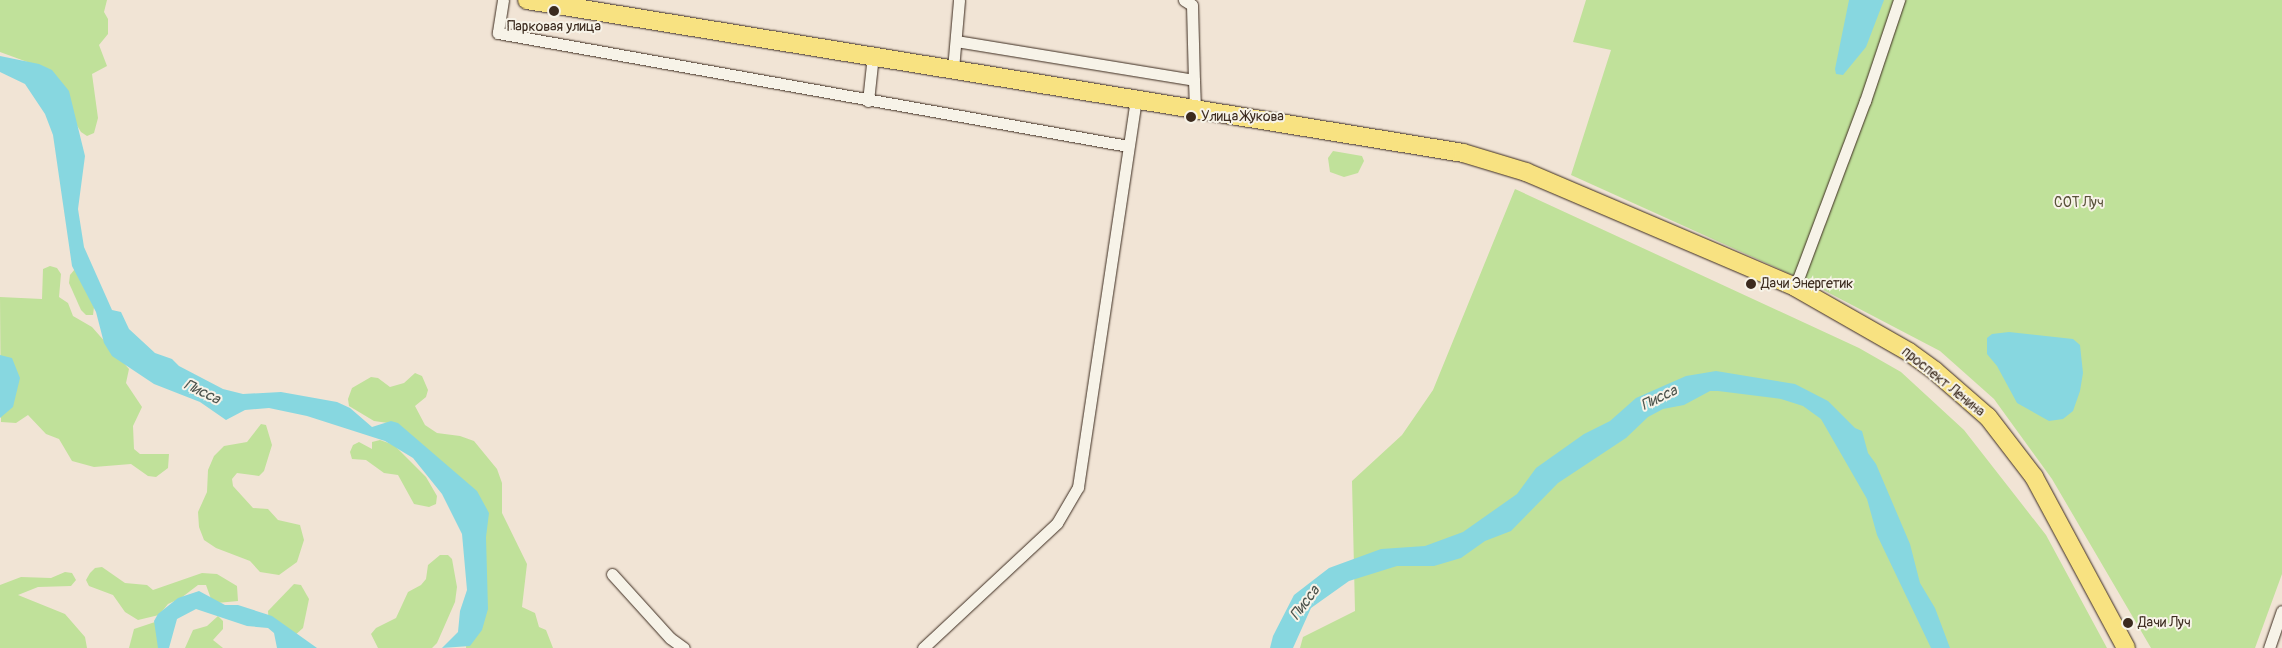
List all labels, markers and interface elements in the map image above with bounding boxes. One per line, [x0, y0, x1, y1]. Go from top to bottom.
marker: Парковая улица [548, 5, 560, 17]
place label: Парковая улица [507, 19, 601, 35]
place label: Улица Жукова [1201, 109, 1284, 125]
marker: Улица Жукова [1185, 111, 1197, 123]
park label: СОТ Луч [2054, 195, 2104, 211]
place label: Дачи Энергетик [1761, 276, 1853, 292]
marker: Дачи Энергетик [1745, 278, 1757, 290]
street label: проспект Ленина [1898, 343, 1988, 421]
water label: Писса [181, 376, 223, 408]
water label: Писса [1638, 382, 1680, 414]
water label: Писса [1286, 582, 1324, 624]
place label: Дачи Луч [2138, 615, 2191, 631]
marker: Дачи Луч [2122, 617, 2134, 629]

